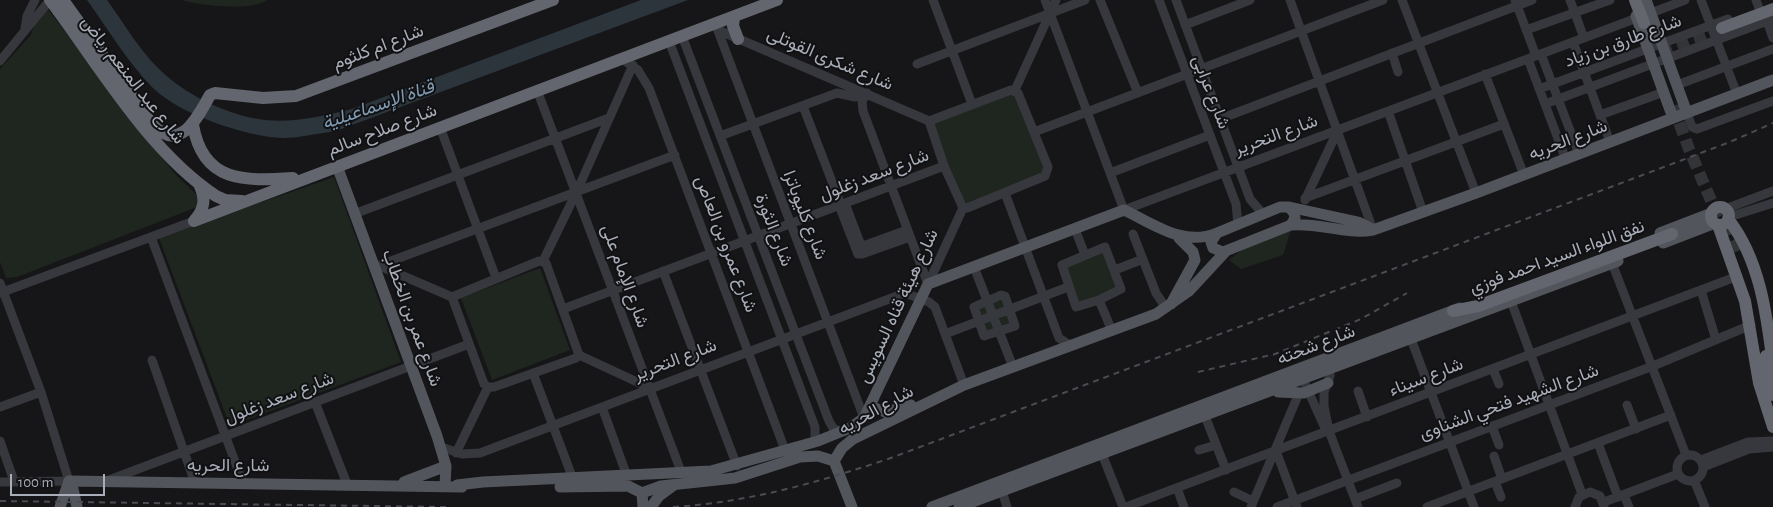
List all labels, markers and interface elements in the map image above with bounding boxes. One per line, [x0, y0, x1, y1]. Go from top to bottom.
street label: شارع طارق بن زياد [1562, 10, 1684, 72]
street label: شارع عبد المنعم رياض [76, 12, 190, 148]
street label: شارع ام كلثوم [329, 20, 427, 74]
street label: شارع شكرى القوتلى [764, 23, 896, 95]
street label: شارع عرابى [1187, 52, 1235, 132]
water label: قناة الإسماعيلية [319, 75, 437, 135]
street label: شارع صلاح سالم [324, 99, 440, 161]
street label: شارع التحرير [1231, 110, 1321, 160]
street label: شارع الحريه [1526, 115, 1610, 165]
street label: شارع سعد زغلول [816, 144, 932, 206]
street label: شارع كليوباترا [778, 167, 832, 263]
street label: شارع عمرو بن العاص [690, 173, 762, 315]
street label: شارع الثورة [750, 191, 798, 269]
street label: نفق اللواء السيد احمد فوزي [1466, 215, 1648, 299]
street label: شارع الإمام على [596, 221, 654, 331]
street label: شارع هيئة قناه السويس [853, 225, 943, 387]
street label: شارع عمر بن الخطاب [377, 247, 447, 389]
street label: شارع شحته [1274, 320, 1358, 370]
street label: شارع التحرير [630, 334, 720, 386]
street label: شارع سيناء [1386, 353, 1466, 401]
street label: شارع الشهيد فتحي الشناوى [1416, 359, 1602, 445]
street label: شارع سعد زغلول [221, 367, 337, 429]
street label: شارع الحريه [835, 381, 917, 439]
street label: شارع الحريه [187, 455, 269, 477]
scale bar [12, 464, 108, 496]
text: 100 m [18, 475, 53, 490]

